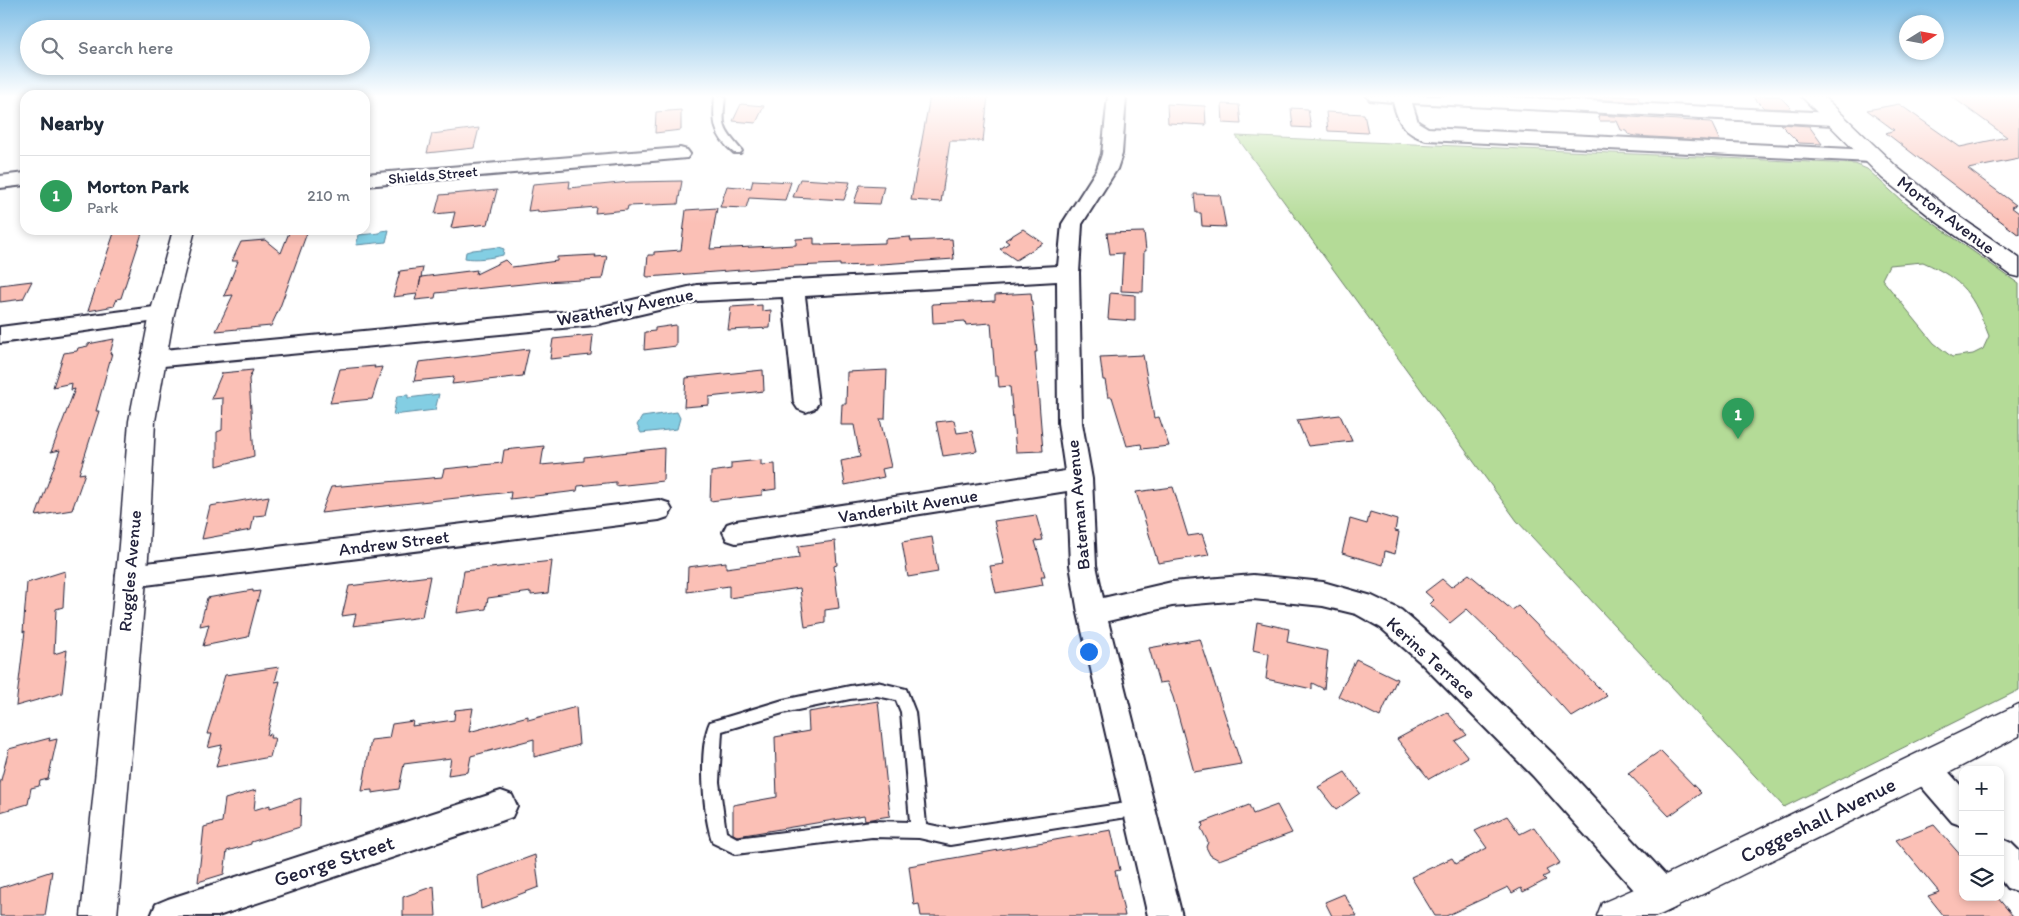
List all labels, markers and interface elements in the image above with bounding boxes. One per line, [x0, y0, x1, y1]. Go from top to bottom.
north arrow [1899, 15, 1944, 60]
search box [20, 20, 370, 75]
icon: search [38, 34, 66, 62]
text: Search here [78, 36, 173, 59]
text: Nearby [40, 110, 104, 135]
street label: Shields Street [387, 162, 479, 188]
street label: Morton Avenue [1893, 171, 1999, 259]
text: Morton Park [87, 175, 189, 198]
text: 1 [52, 186, 60, 205]
text: 210 m [307, 186, 350, 205]
text: Park [87, 198, 118, 217]
street label: Weatherly Avenue [555, 283, 695, 331]
pin: 1 [1722, 398, 1754, 439]
street label: Bateman Avenue [1061, 439, 1095, 571]
street label: Vanderbilt Avenue [837, 484, 979, 528]
street label: Ruggles Avenue [114, 509, 146, 633]
street label: Andrew Street [337, 525, 451, 561]
street label: Kerins Terrace [1382, 612, 1480, 704]
your location [1076, 639, 1102, 665]
map controls [1959, 766, 2004, 901]
button: + [1959, 766, 2004, 811]
street label: Coggeshall Avenue [1736, 771, 1899, 868]
button: − [1959, 811, 2004, 856]
street label: George Street [271, 829, 397, 892]
button: layers [1959, 856, 2004, 901]

